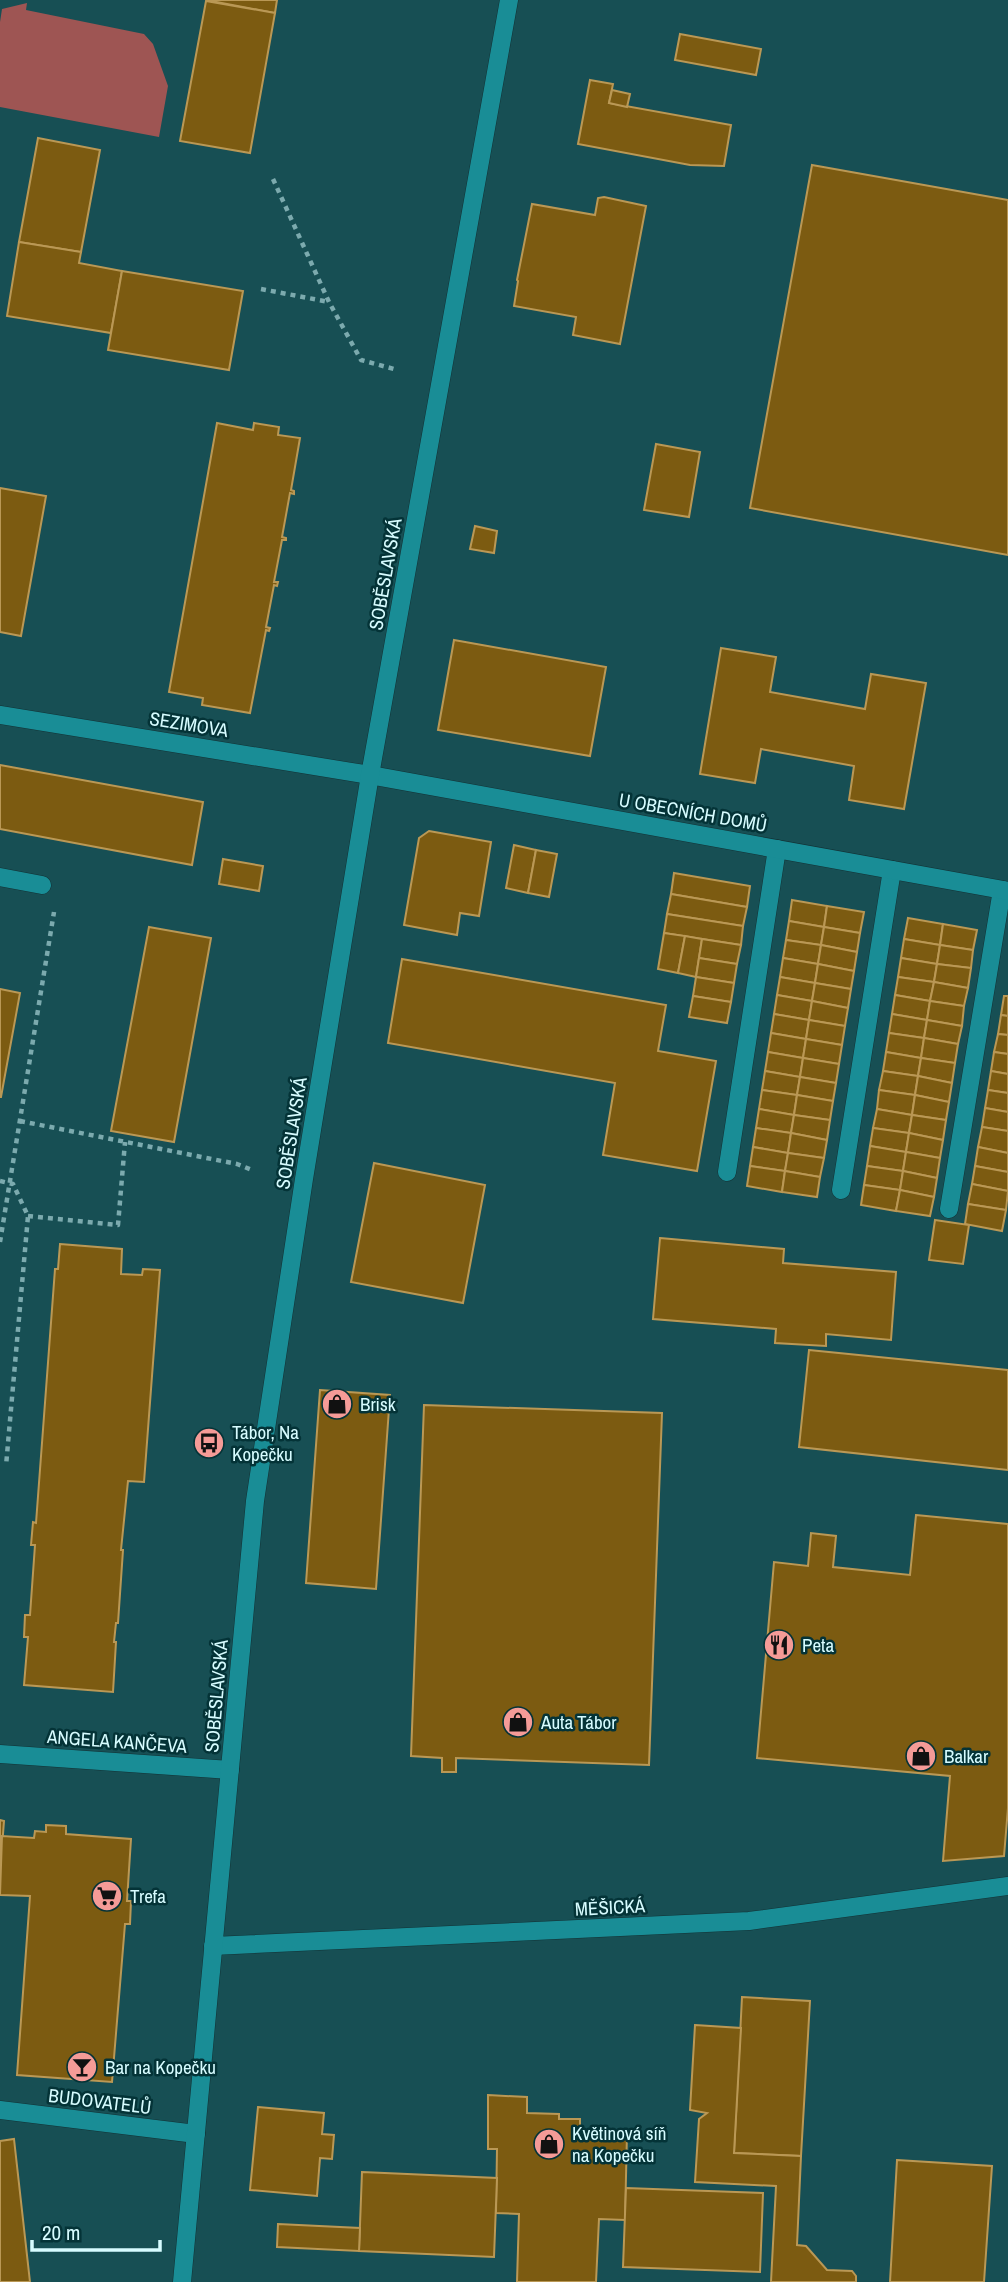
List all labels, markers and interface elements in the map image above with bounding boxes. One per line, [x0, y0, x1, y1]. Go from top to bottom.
street label: SOBĚSLAVSKÁ [362, 515, 408, 632]
street label: SEZIMOVA [148, 705, 231, 743]
street label: U OBECNÍCH DOMŮ [617, 786, 769, 838]
street label: SOBĚSLAVSKÁ [269, 1074, 313, 1191]
shop icon: Brisk [320, 1387, 354, 1421]
place label: Brisk [360, 1391, 396, 1417]
place label: Tábor, Na Kopečku [232, 1419, 299, 1467]
bus stop icon: Tábor, Na Kopečku [192, 1426, 226, 1460]
restaurant icon: Peta [762, 1628, 796, 1662]
place label: Peta [802, 1632, 834, 1658]
street label: SOBĚSLAVSKÁ [198, 1638, 234, 1754]
shop icon: Auta Tábor [501, 1705, 535, 1739]
place label: Auta Tábor [540, 1709, 617, 1735]
street label: ANGELA KANČEVA [45, 1723, 188, 1759]
shop icon: Balkar [904, 1739, 938, 1773]
place label: Balkar [944, 1743, 989, 1769]
supermarket icon: Trefa [90, 1879, 124, 1913]
place label: Trefa [130, 1883, 166, 1909]
street label: MĚŠICKÁ [574, 1892, 646, 1922]
bar icon: Bar na Kopečku [65, 2050, 99, 2084]
place label: Bar na Kopečku [105, 2054, 216, 2080]
street label: BUDOVATELŮ [47, 2082, 153, 2120]
place label: Květinová síň na Kopečku [572, 2120, 666, 2168]
shop icon: Květinová síň na Kopečku [532, 2127, 566, 2161]
scale bar [32, 2208, 159, 2252]
text: 20 m [42, 2218, 80, 2247]

